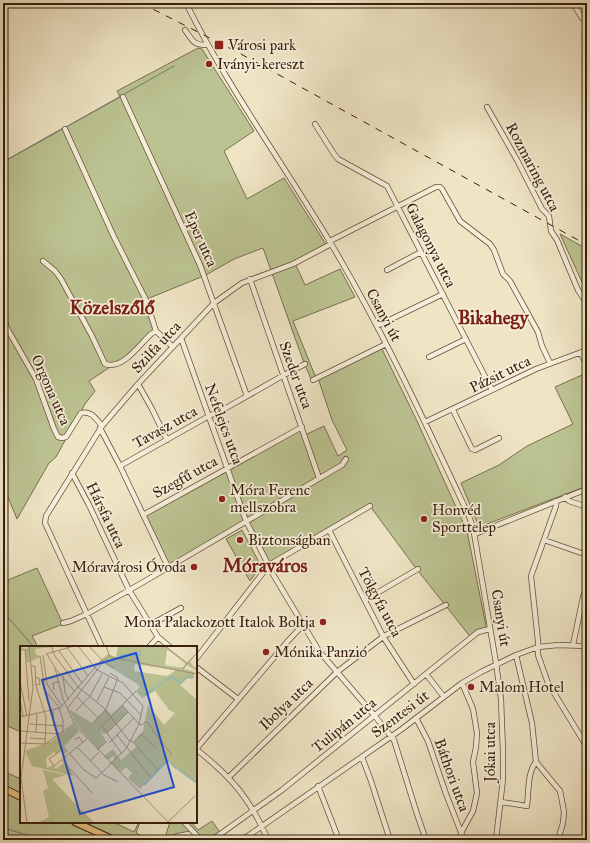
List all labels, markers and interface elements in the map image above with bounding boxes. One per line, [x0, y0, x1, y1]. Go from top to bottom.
place label: Városi park [227, 36, 296, 54]
marker: Városi park [213, 39, 225, 51]
place label: Iványi-kereszt [217, 55, 305, 73]
marker: Iványi-kereszt [204, 59, 214, 69]
street label: Rozmaring utca [502, 119, 564, 215]
street label: Galagonya utca [402, 200, 460, 291]
street label: Eper utca [181, 208, 222, 270]
street label: Csanyi út [363, 285, 406, 345]
district label: Közelszőlő [70, 296, 156, 319]
district label: Bikahegy [458, 306, 529, 330]
street label: Szilfa utca [127, 317, 185, 377]
street label: Szeder utca [275, 339, 317, 412]
street label: Pázsit utca [467, 351, 534, 396]
street label: Orgona utca [27, 352, 75, 429]
street label: Nefelejcs utca [201, 381, 247, 468]
street label: Tavasz utca [130, 402, 201, 452]
street label: Szegfű utca [150, 452, 221, 502]
street label: Hársfa utca [82, 479, 130, 551]
place label: Móra Ferenc mellszobra [230, 481, 310, 516]
marker: Móra Ferenc mellszobra [217, 494, 227, 504]
place label: Honvéd Sporttelep [432, 501, 496, 536]
marker: Honvéd Sporttelep [419, 514, 429, 524]
place label: Biztonságban [248, 531, 331, 549]
marker: Biztonságban [235, 535, 245, 545]
district label: Móraváros [223, 554, 307, 577]
place label: Móravárosi Óvoda [72, 557, 187, 576]
marker: Móravárosi Óvoda [189, 562, 199, 572]
street label: Tölgyfa utca [354, 564, 406, 640]
street label: Csanyi út [488, 588, 514, 649]
place label: Mona Palackozott Italok Boltja [124, 613, 316, 631]
marker: Mona Palackozott Italok Boltja [318, 617, 328, 627]
place label: Mónika Panzió [274, 643, 367, 661]
inset map [20, 646, 197, 823]
marker: Mónika Panzió [261, 647, 271, 657]
street label: Ibolya utca [255, 674, 317, 734]
place label: Malom Hotel [479, 678, 565, 696]
marker: Malom Hotel [466, 682, 476, 692]
street label: Szentesi út [368, 686, 433, 742]
street label: Tulipán utca [308, 693, 380, 756]
street label: Jókai utca [481, 721, 500, 784]
street label: Báthori utca [430, 736, 474, 815]

